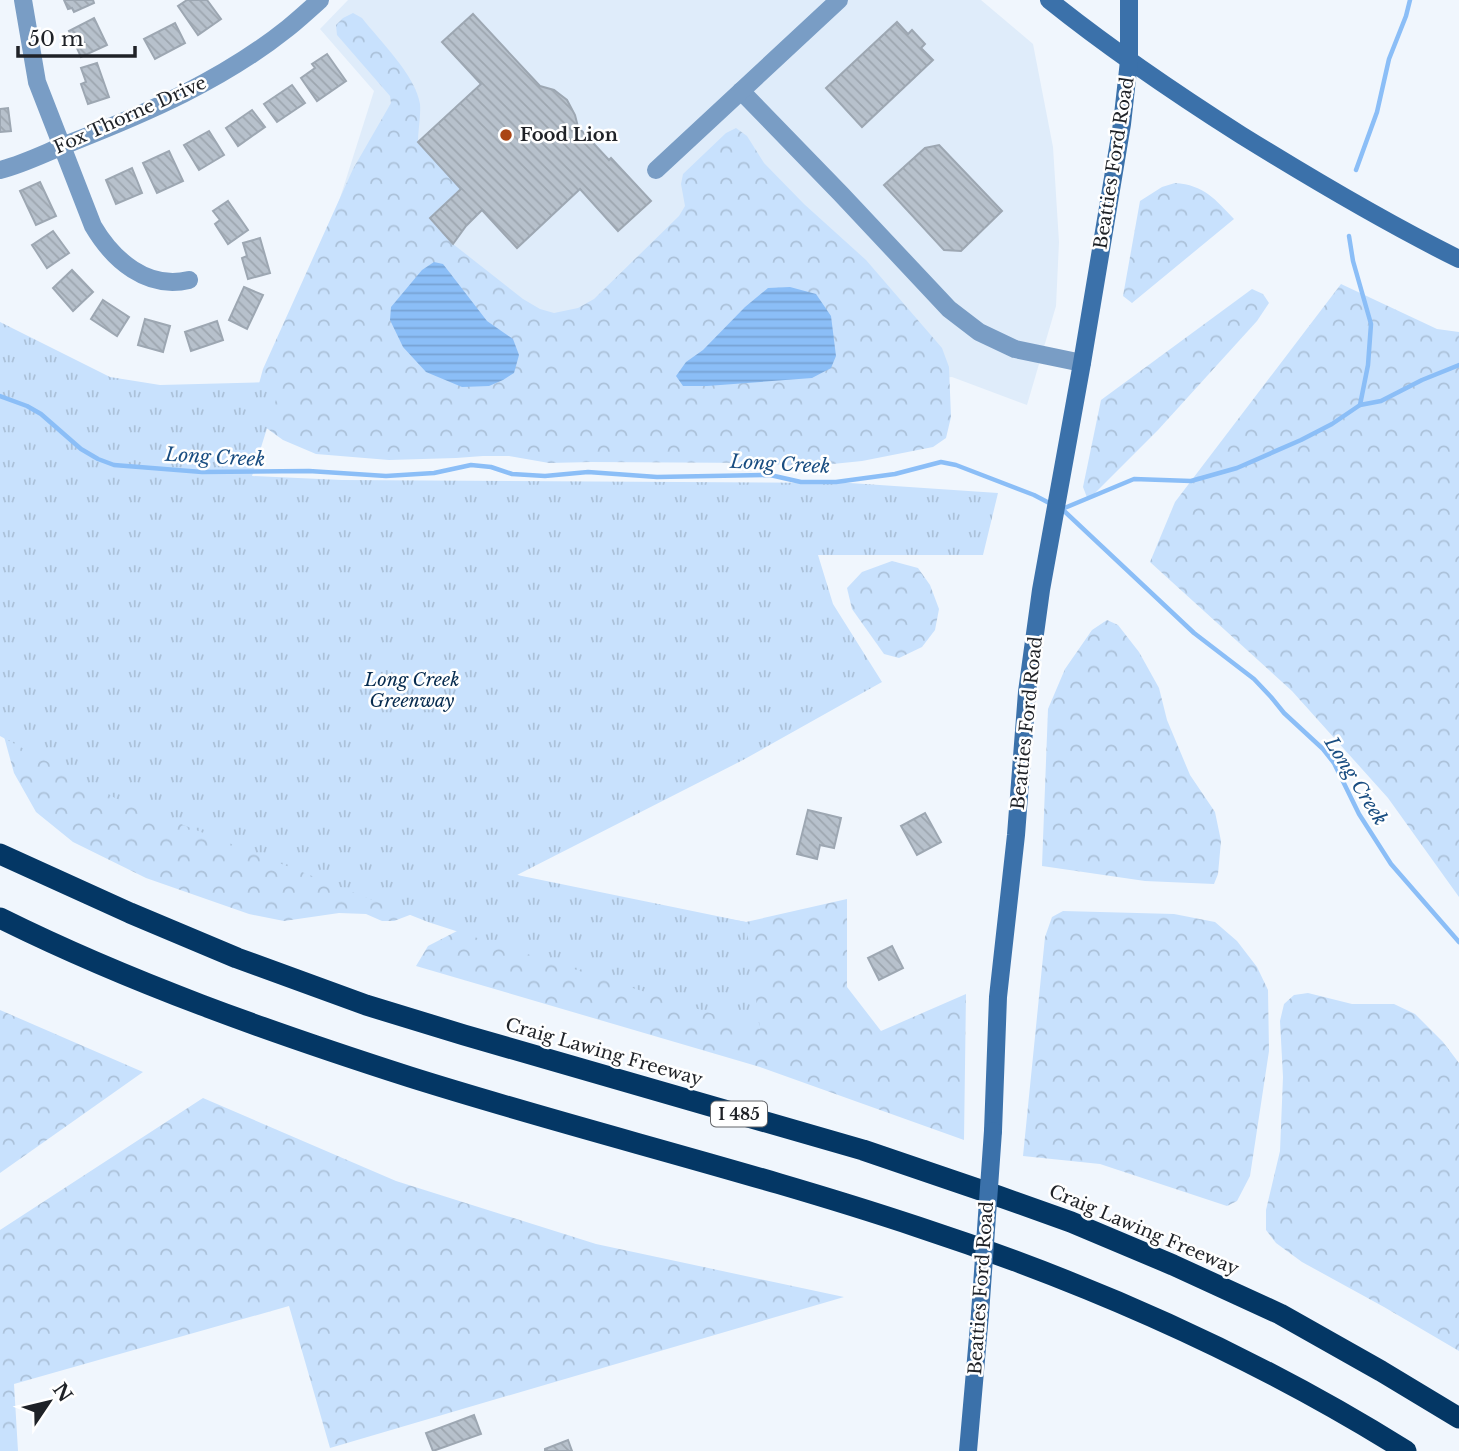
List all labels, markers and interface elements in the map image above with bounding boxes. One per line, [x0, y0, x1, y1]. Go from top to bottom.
scale bar [18, 14, 135, 58]
text: 50 m [28, 26, 84, 52]
street label: Fox Thorne Drive [50, 71, 210, 159]
street label: Beatties Ford Road [1090, 75, 1138, 251]
place label: Food Lion [520, 124, 618, 146]
marker: Food Lion [498, 127, 514, 143]
water label: Long Creek [163, 443, 266, 471]
water label: Long Creek [728, 450, 831, 478]
street label: Beatties Ford Road [1007, 635, 1047, 811]
park label: Long Creek Greenway [364, 669, 459, 712]
water label: Long Creek [1319, 732, 1392, 830]
street label: Craig Lawing Freeway [503, 1013, 706, 1091]
road number: I 485 [711, 1102, 767, 1126]
street label: Craig Lawing Freeway [1046, 1180, 1243, 1280]
street label: Beatties Ford Road [964, 1200, 998, 1376]
north arrow [14, 1367, 84, 1437]
text: N [48, 1379, 77, 1407]

